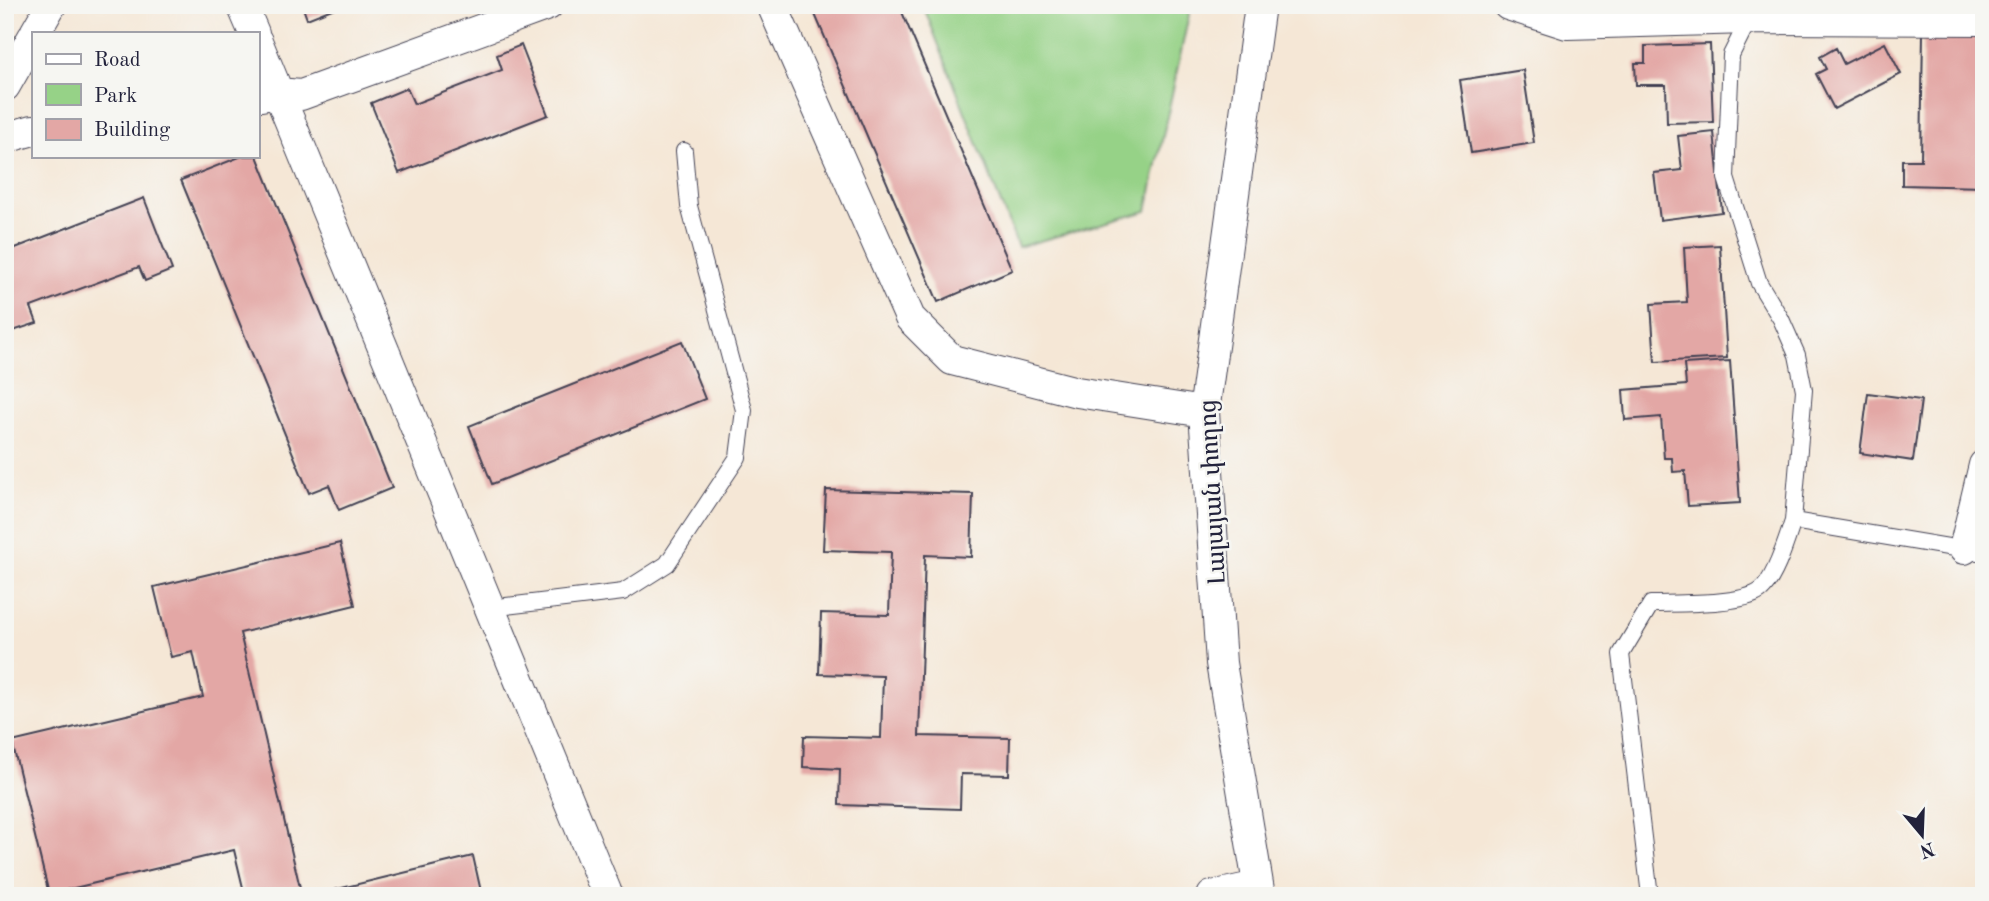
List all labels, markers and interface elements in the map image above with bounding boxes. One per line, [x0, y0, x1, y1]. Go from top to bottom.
legend [32, 32, 259, 158]
text: Road [94, 50, 141, 71]
text: Park [94, 86, 137, 107]
text: Building [94, 120, 171, 141]
street label: Լալայան փողոց [1197, 399, 1231, 585]
north arrow [1888, 800, 1958, 870]
text: N [1916, 837, 1937, 860]

